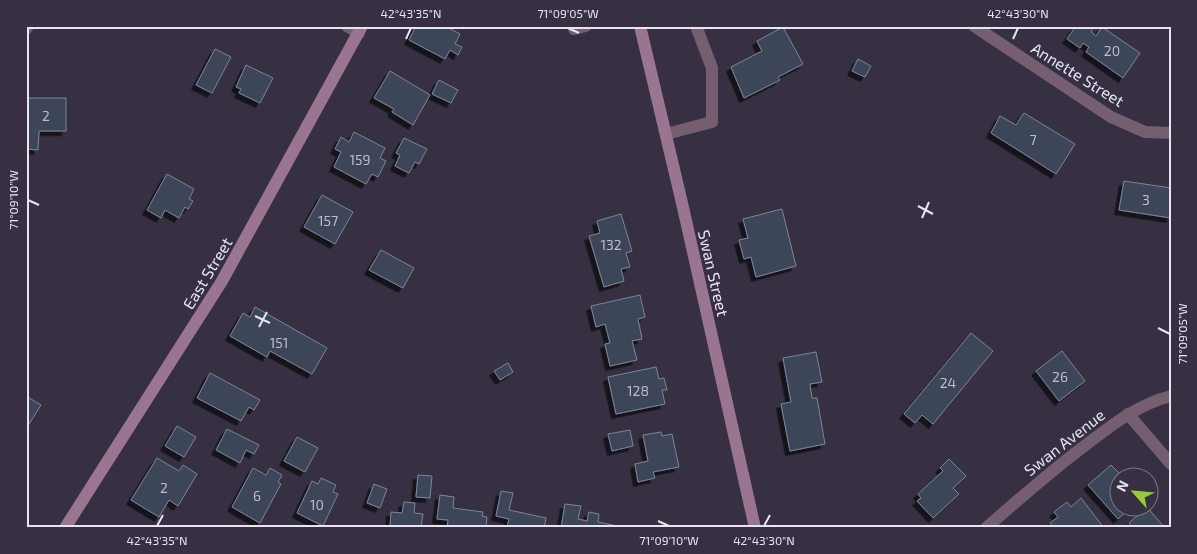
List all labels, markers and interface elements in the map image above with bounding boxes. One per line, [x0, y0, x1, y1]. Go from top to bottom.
text: 42°43'35"N [381, 6, 441, 20]
text: 71°09'05"W [537, 6, 599, 20]
text: 42°43'30"N [987, 6, 1049, 20]
street label: Annette Street [1028, 38, 1128, 110]
house number: 20 [1104, 42, 1120, 59]
house number: 2 [42, 107, 50, 124]
house number: 7 [1029, 131, 1037, 148]
house number: 159 [349, 151, 371, 168]
text: 71°09'10"W [6, 170, 20, 230]
house number: 3 [1142, 191, 1150, 208]
house number: 157 [318, 212, 338, 229]
street label: Swan Street [695, 228, 733, 318]
street label: East Street [178, 234, 236, 312]
house number: 132 [600, 236, 622, 253]
text: 71°09'05"W [1175, 303, 1189, 365]
house number: 151 [270, 334, 288, 351]
house number: 26 [1052, 368, 1068, 385]
house number: 24 [940, 374, 956, 391]
house number: 128 [627, 382, 649, 399]
street label: Swan Avenue [1020, 405, 1108, 479]
north arrow [1110, 466, 1160, 516]
text: N [1112, 478, 1132, 494]
house number: 2 [160, 479, 168, 496]
house number: 6 [253, 487, 261, 504]
house number: 10 [310, 496, 324, 513]
text: 42°43'35"N [127, 533, 187, 547]
text: 71°09'10"W [639, 533, 699, 547]
text: 42°43'30"N [733, 533, 795, 547]

